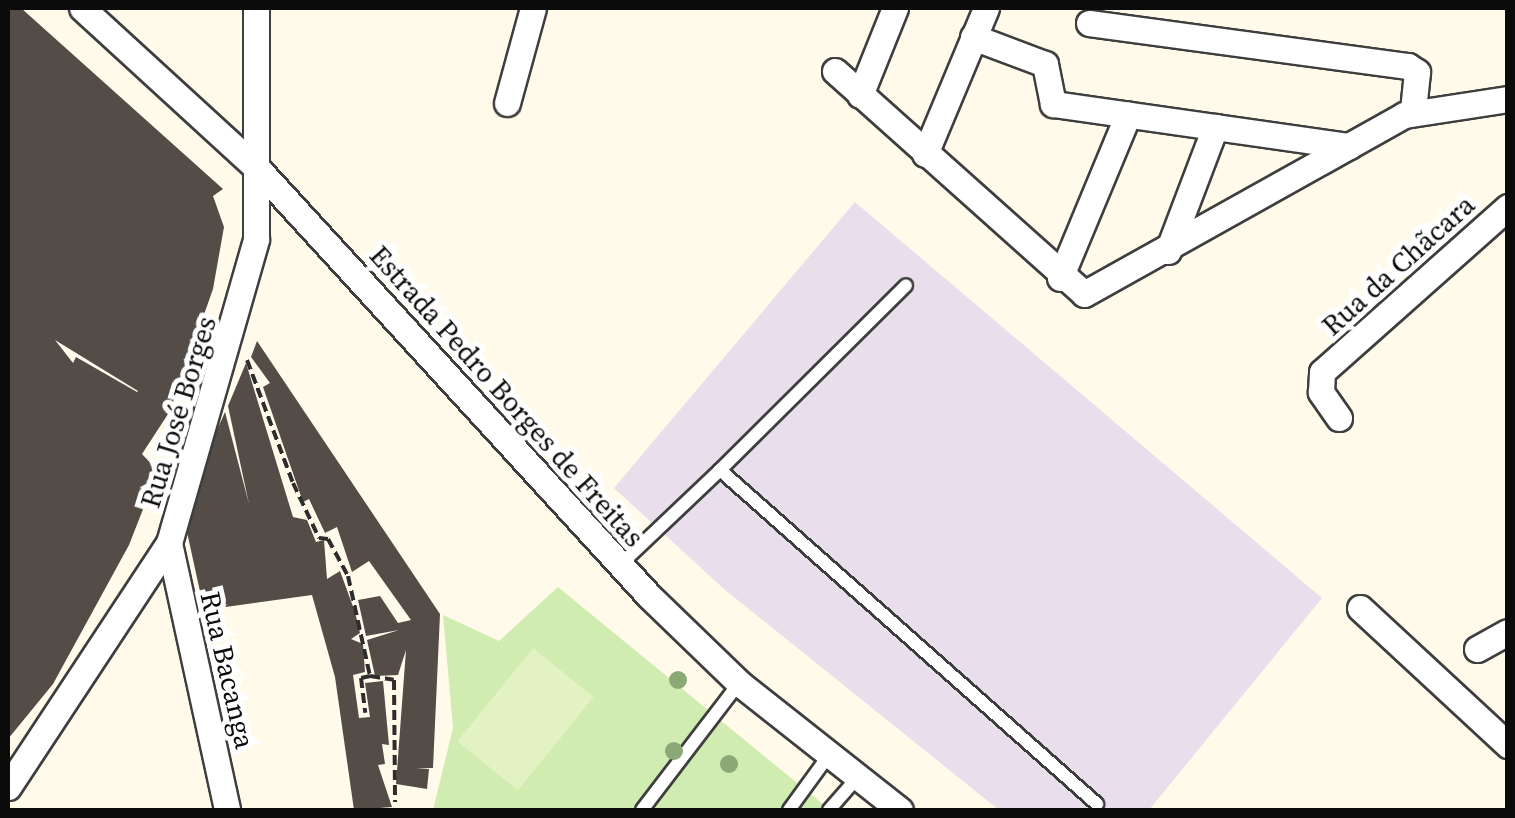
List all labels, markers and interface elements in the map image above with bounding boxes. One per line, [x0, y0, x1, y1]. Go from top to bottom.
street label: Rua da Chãcara [1315, 188, 1481, 342]
street label: Estrada Pedro Borges de Freitas [363, 239, 651, 553]
street label: Rua José Borges [133, 312, 223, 512]
street label: Rua Bacanga [194, 588, 262, 752]

